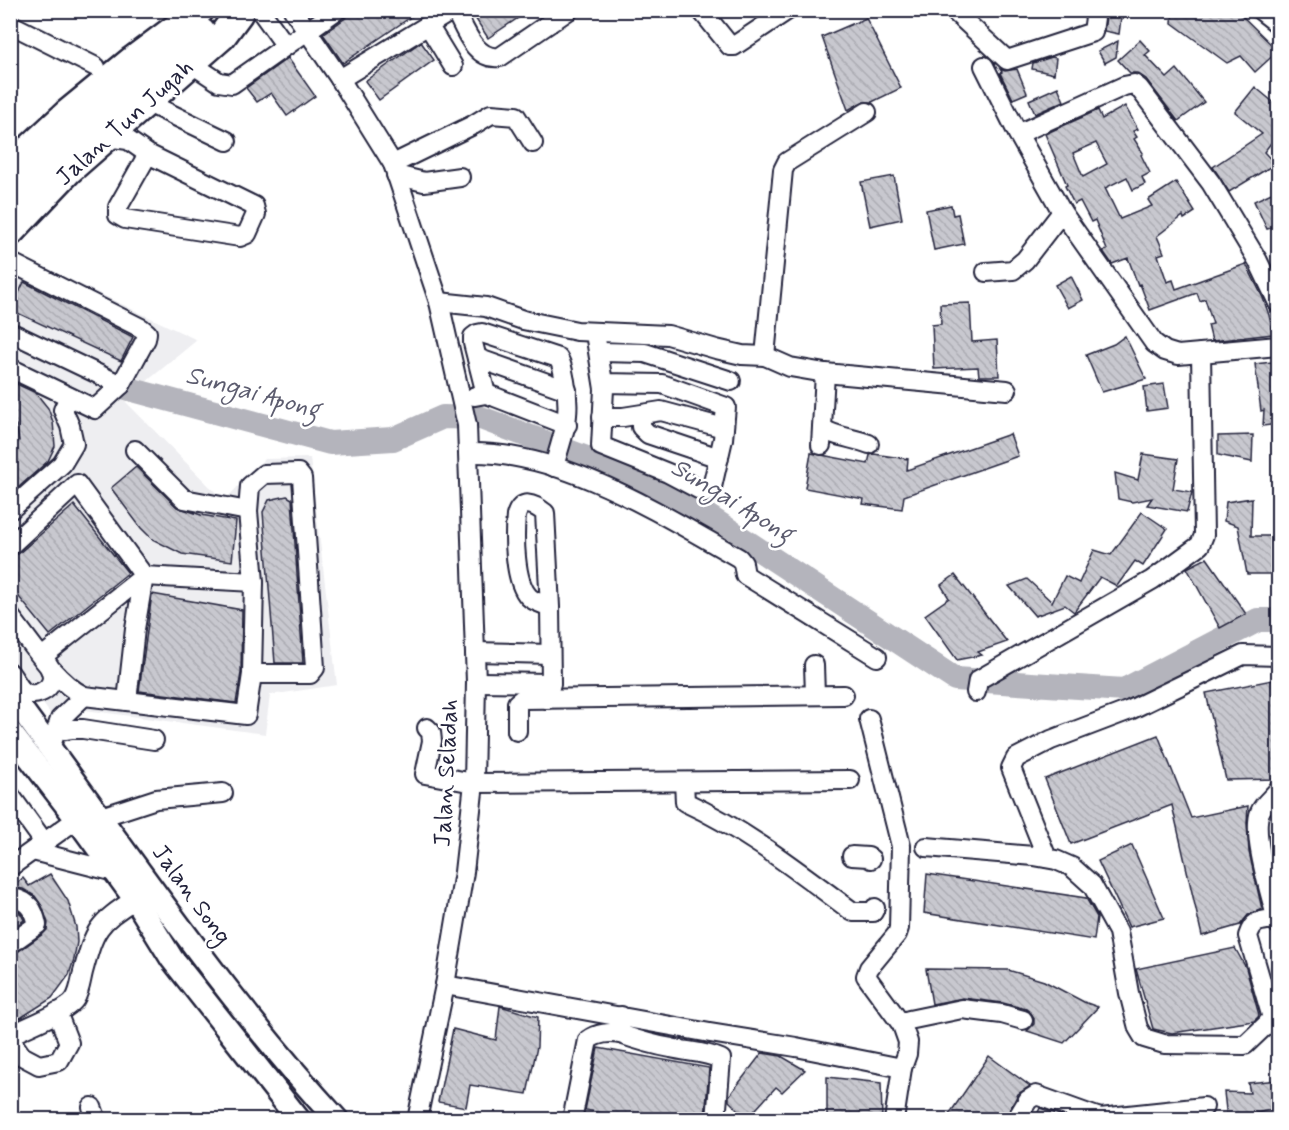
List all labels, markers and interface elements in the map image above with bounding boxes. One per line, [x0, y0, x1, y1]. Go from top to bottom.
street label: Jalan Tun Jugah [50, 53, 200, 193]
water label: Sungai Apong [181, 359, 327, 431]
water label: Sungai Apong [663, 451, 802, 555]
street label: Jalan Seladah [428, 698, 466, 848]
street label: Jalan Song [143, 839, 238, 953]

